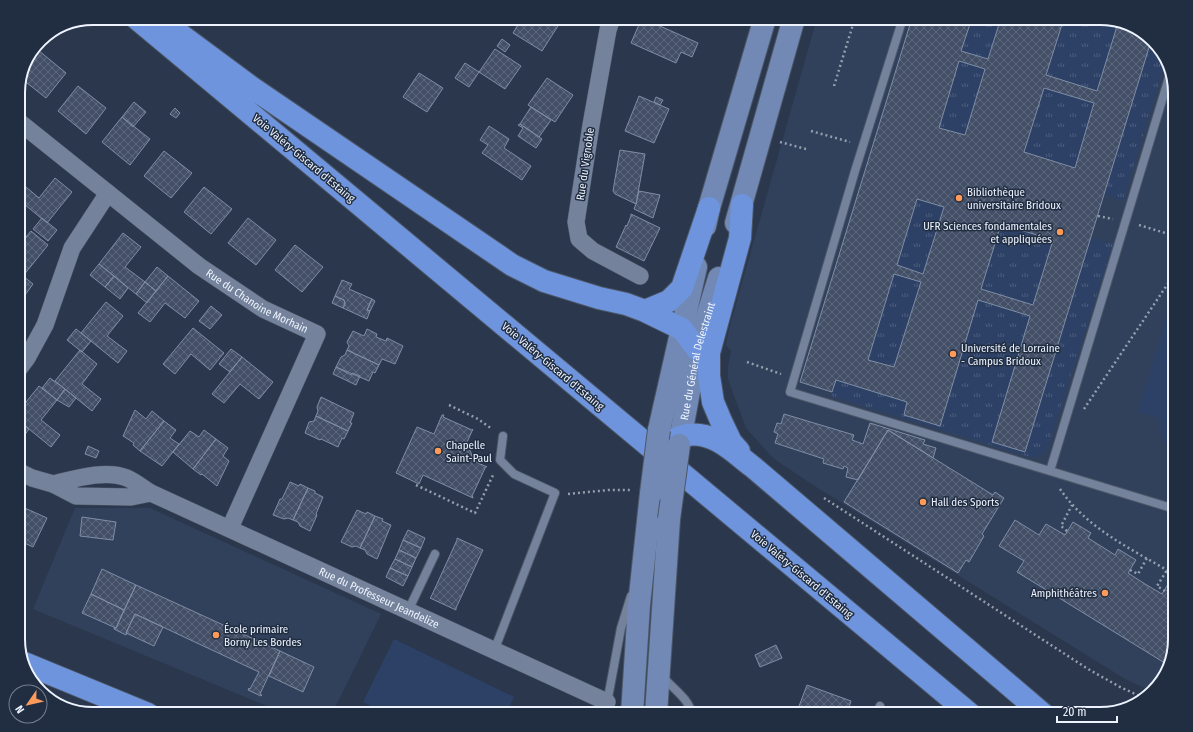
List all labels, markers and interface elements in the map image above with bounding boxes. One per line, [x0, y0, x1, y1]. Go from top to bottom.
street label: Voie Valéry-Giscard d'Estaing [250, 112, 358, 206]
street label: Rue du Vignoble [574, 127, 597, 201]
place label: Bibliothèque universitaire Bridoux [967, 186, 1061, 212]
marker: Bibliothèque universitaire Bridoux [954, 193, 964, 203]
place label: UFR Sciences fondamentales et appliquées [923, 220, 1052, 246]
marker: UFR Sciences fondamentales et appliquées [1055, 227, 1065, 237]
street label: Rue du Chanoine Morhain [203, 267, 310, 336]
street label: Rue du Général Delestraint [678, 300, 718, 421]
street label: Voie Valéry-Giscard d'Estaing [499, 320, 607, 414]
place label: Université de Lorraine - Campus Bridoux [961, 342, 1060, 368]
marker: Université de Lorraine - Campus Bridoux [948, 349, 958, 359]
place label: Chapelle Saint-Paul [446, 439, 492, 465]
marker: Chapelle Saint-Paul [433, 446, 443, 456]
place label: Hall des Sports [931, 496, 999, 509]
marker: Hall des Sports [918, 497, 928, 507]
street label: Voie Valéry-Giscard d'Estaing [748, 528, 856, 622]
street label: Rue du Professeur Jeandelize [317, 565, 441, 631]
place label: Amphithéâtres [1031, 587, 1097, 600]
marker: Amphithéâtres [1100, 588, 1110, 598]
place label: École primaire Borny Les Bordes [224, 622, 302, 649]
marker: École primaire Borny Les Bordes [211, 630, 221, 640]
north arrow [8, 684, 48, 724]
scale bar [1057, 698, 1117, 724]
text: N [13, 703, 27, 716]
text: 20 m [1063, 705, 1087, 719]

